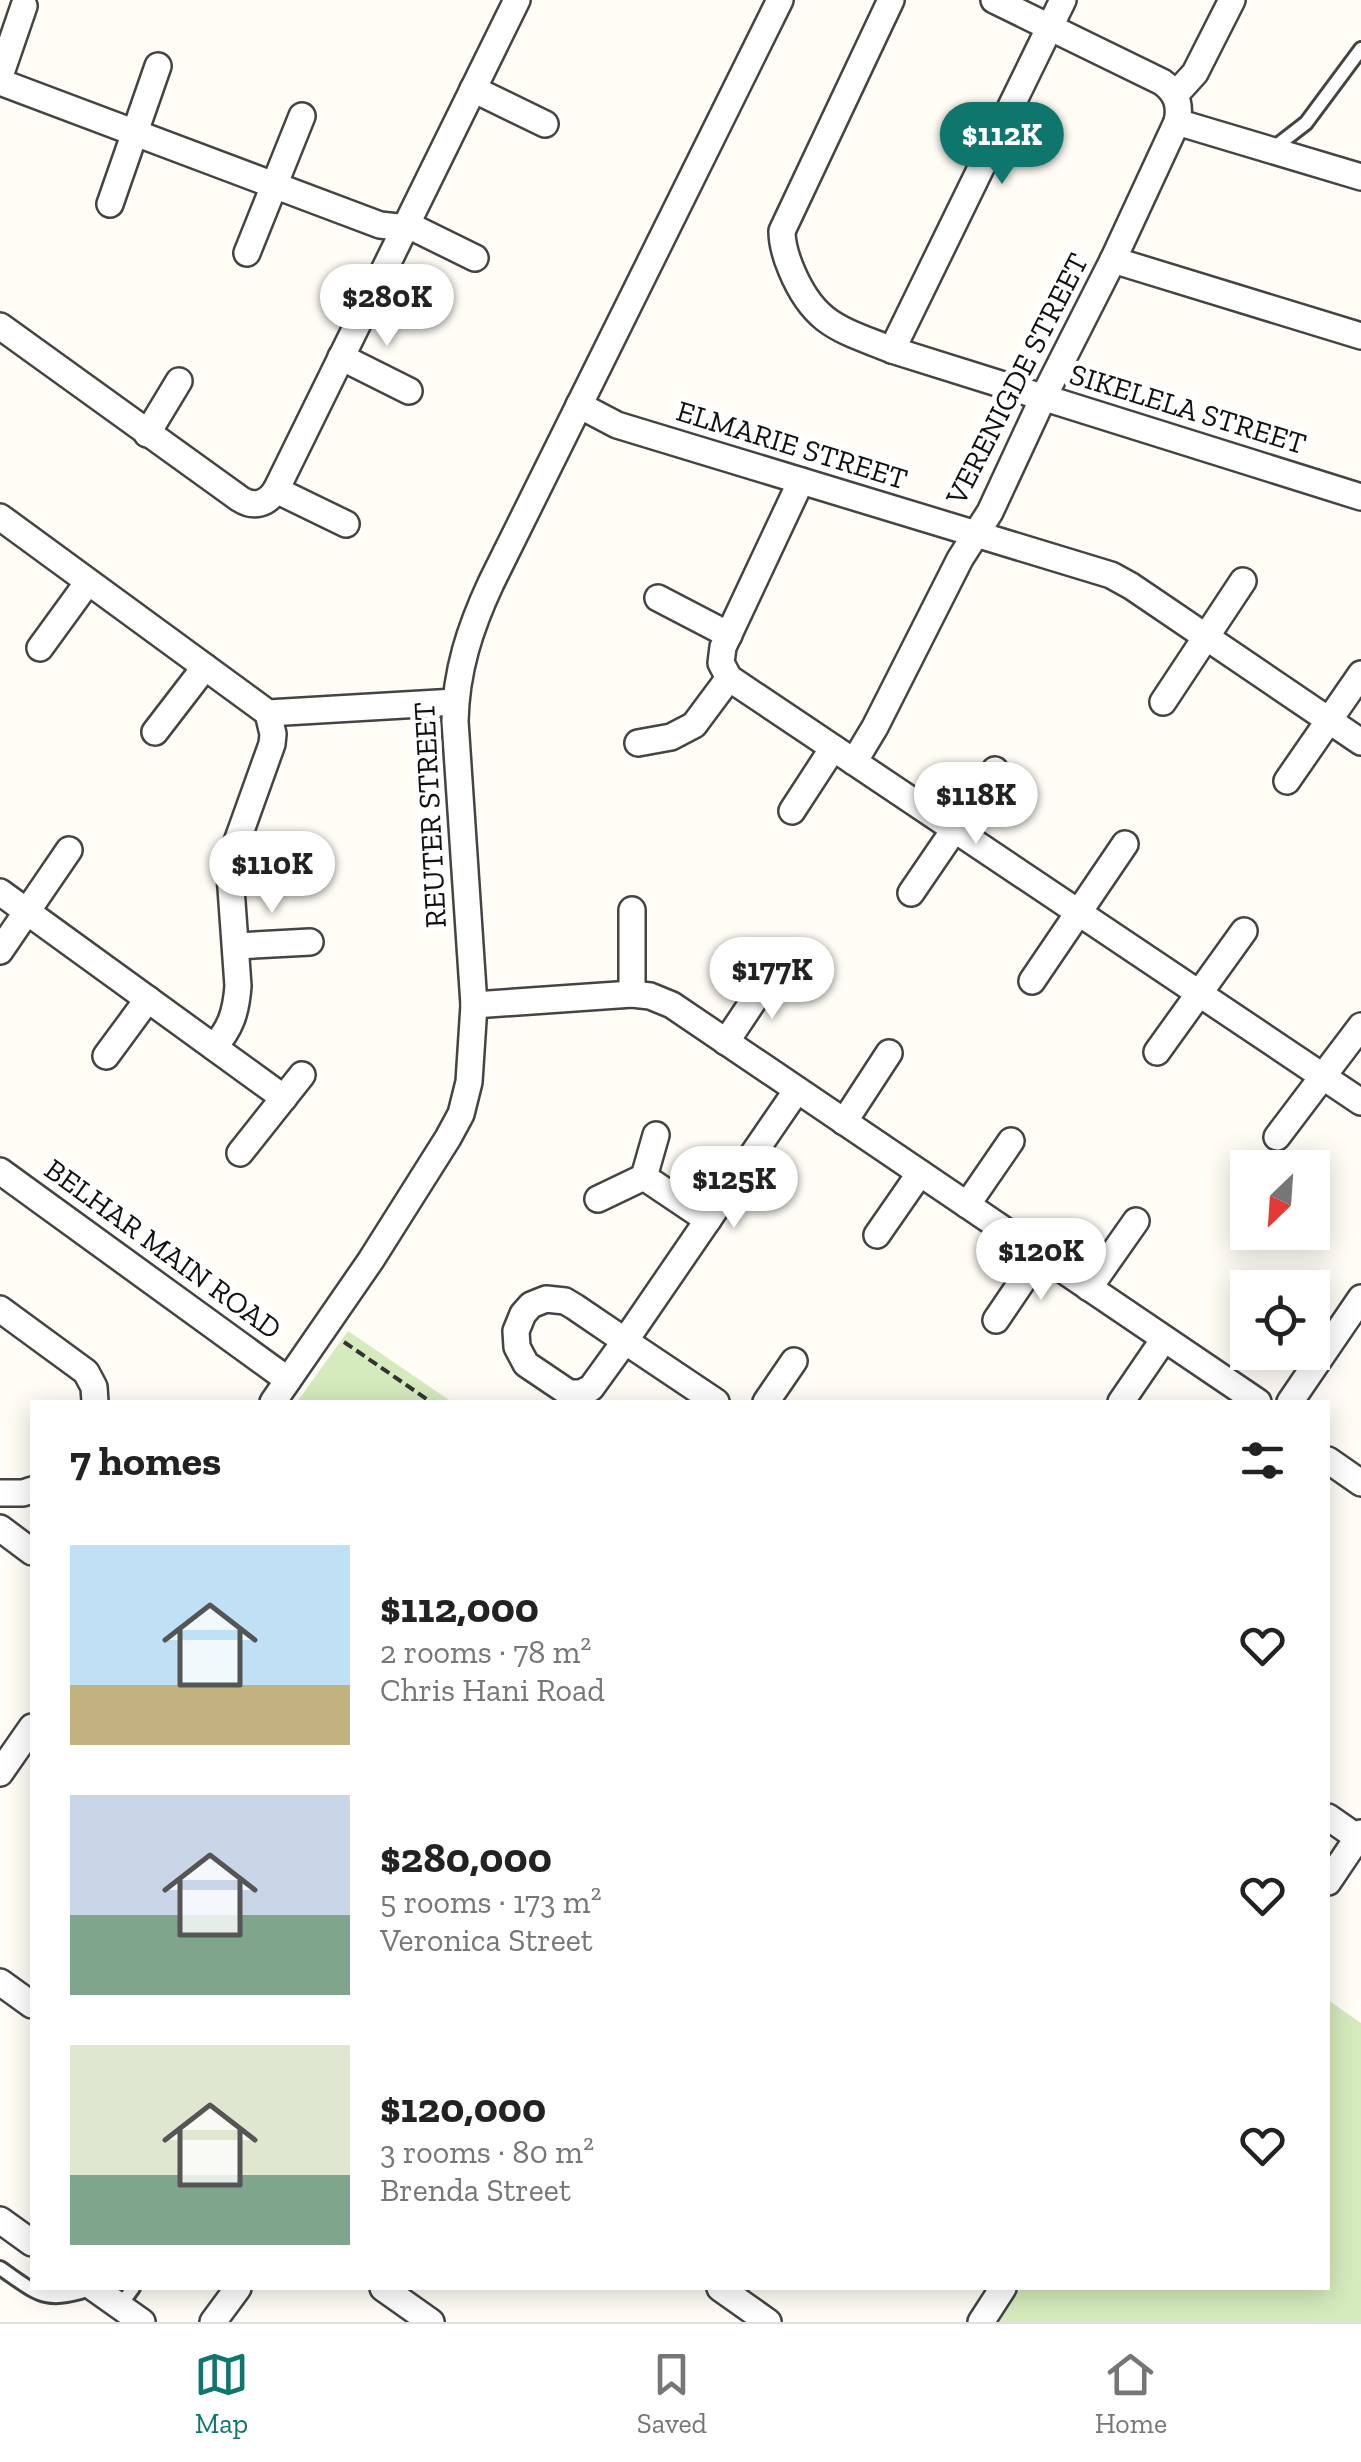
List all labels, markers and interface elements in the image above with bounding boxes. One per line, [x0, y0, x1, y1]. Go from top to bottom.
pin: $112K [932, 102, 1072, 187]
text: $112K [962, 115, 1042, 153]
street label: VERENIGDE STREET [937, 247, 1096, 512]
pin: $280K [317, 264, 457, 349]
text: $280K [342, 277, 432, 315]
street label: SIKELELA STREET [1066, 356, 1310, 462]
street label: ELMARIE STREET [672, 393, 912, 497]
street label: REUTER STREET [406, 701, 454, 929]
pin: $118K [906, 762, 1046, 847]
text: $118K [936, 775, 1016, 813]
pin: $110K [202, 831, 342, 916]
text: $110K [231, 844, 313, 882]
pin: $177K [702, 937, 842, 1022]
text: $177K [731, 950, 813, 988]
pin: $125K [664, 1146, 804, 1231]
north arrow [1230, 1150, 1330, 1250]
map controls [1230, 1150, 1330, 1370]
street label: BELHAR MAIN ROAD [38, 1151, 288, 1347]
text: $125K [692, 1159, 776, 1197]
pin: $120K [971, 1218, 1111, 1303]
text: $120K [998, 1231, 1084, 1269]
button: locate [1230, 1270, 1330, 1370]
icon: filters [1235, 1433, 1290, 1488]
text: 7 homes [70, 1435, 221, 1486]
text: $112,000 [380, 1582, 539, 1633]
icon: home [150, 1585, 270, 1705]
icon: heart [1235, 1618, 1290, 1673]
text: 2 rooms · 78 m² [380, 1633, 591, 1671]
text: Chris Hani Road [380, 1671, 605, 1709]
text: $280,000 [380, 1832, 552, 1883]
icon: home [150, 1835, 270, 1955]
icon: heart [1235, 1868, 1290, 1923]
text: 5 rooms · 173 m² [380, 1883, 602, 1921]
text: Veronica Street [380, 1921, 593, 1959]
text: $120,000 [380, 2082, 546, 2133]
icon: home [150, 2085, 270, 2205]
icon: heart [1235, 2118, 1290, 2173]
text: 3 rooms · 80 m² [380, 2133, 594, 2171]
text: Brenda Street [380, 2171, 571, 2209]
tab: Map [194, 2347, 249, 2440]
tab: Saved [637, 2347, 707, 2440]
tab: Home [1095, 2347, 1167, 2440]

